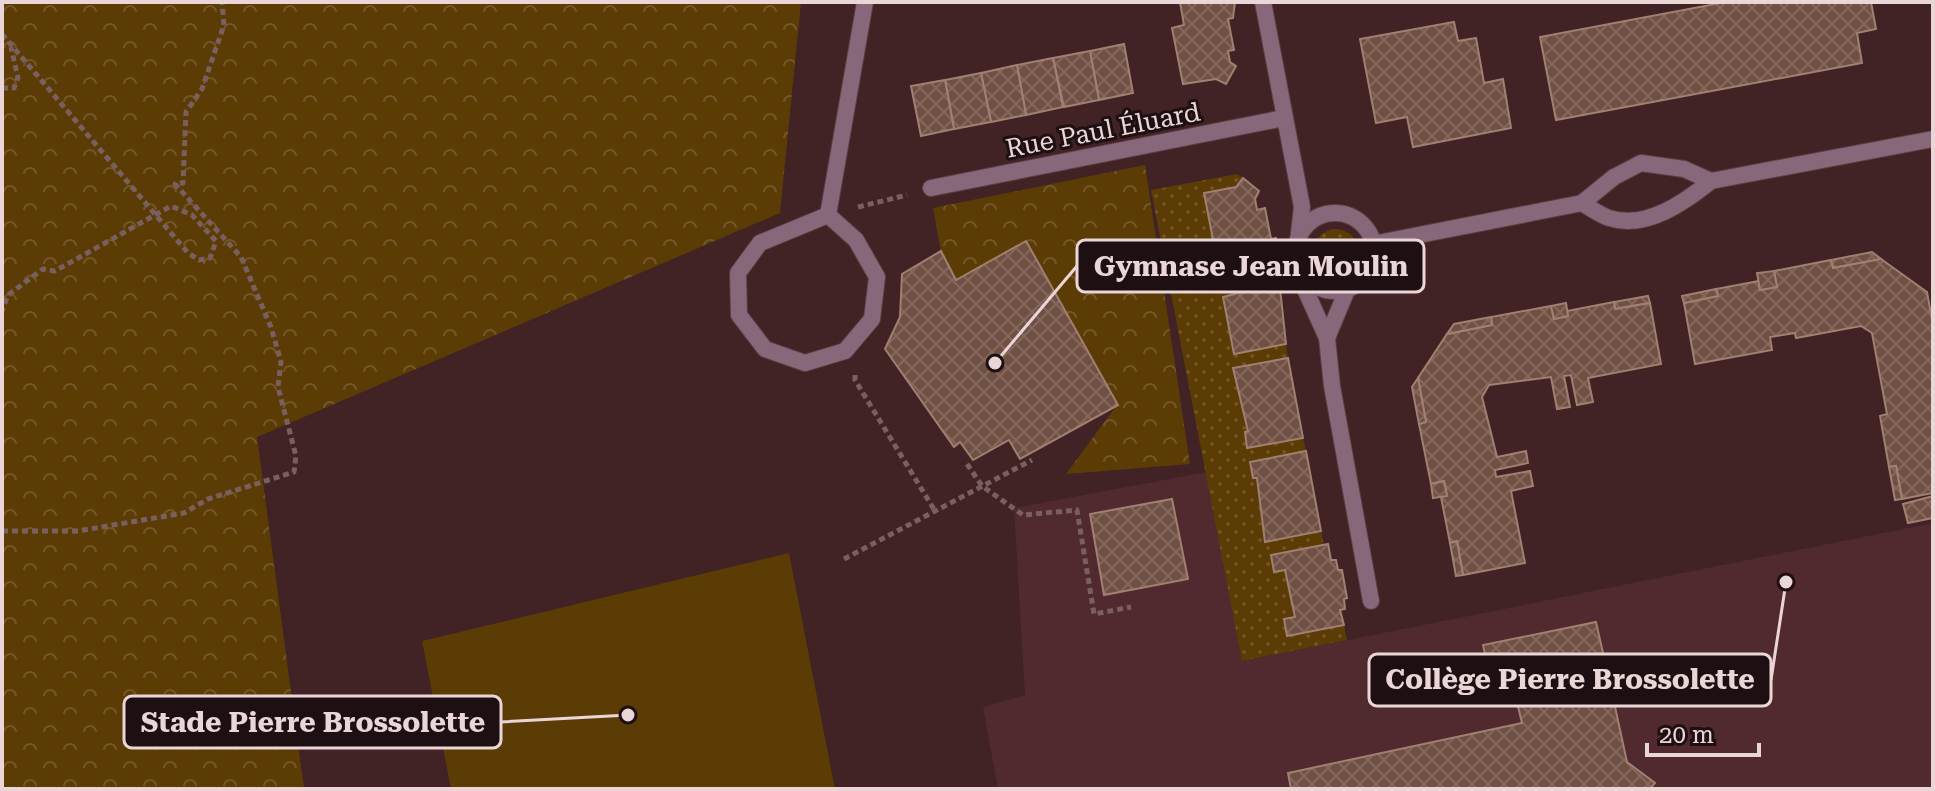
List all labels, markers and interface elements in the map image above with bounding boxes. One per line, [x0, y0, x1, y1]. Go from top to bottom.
street label: Rue Paul Éluard [1003, 95, 1203, 164]
callout: Gymnase Jean Moulin [1077, 240, 1424, 292]
text: Gymnase Jean Moulin [1094, 250, 1409, 283]
callout: Collège Pierre Brossolette [1369, 654, 1771, 706]
text: Collège Pierre Brossolette [1385, 663, 1755, 696]
callout: Stade Pierre Brossolette [124, 696, 501, 748]
text: Stade Pierre Brossolette [141, 706, 485, 739]
scale bar [1647, 707, 1759, 757]
text: 20 m [1659, 721, 1714, 749]

